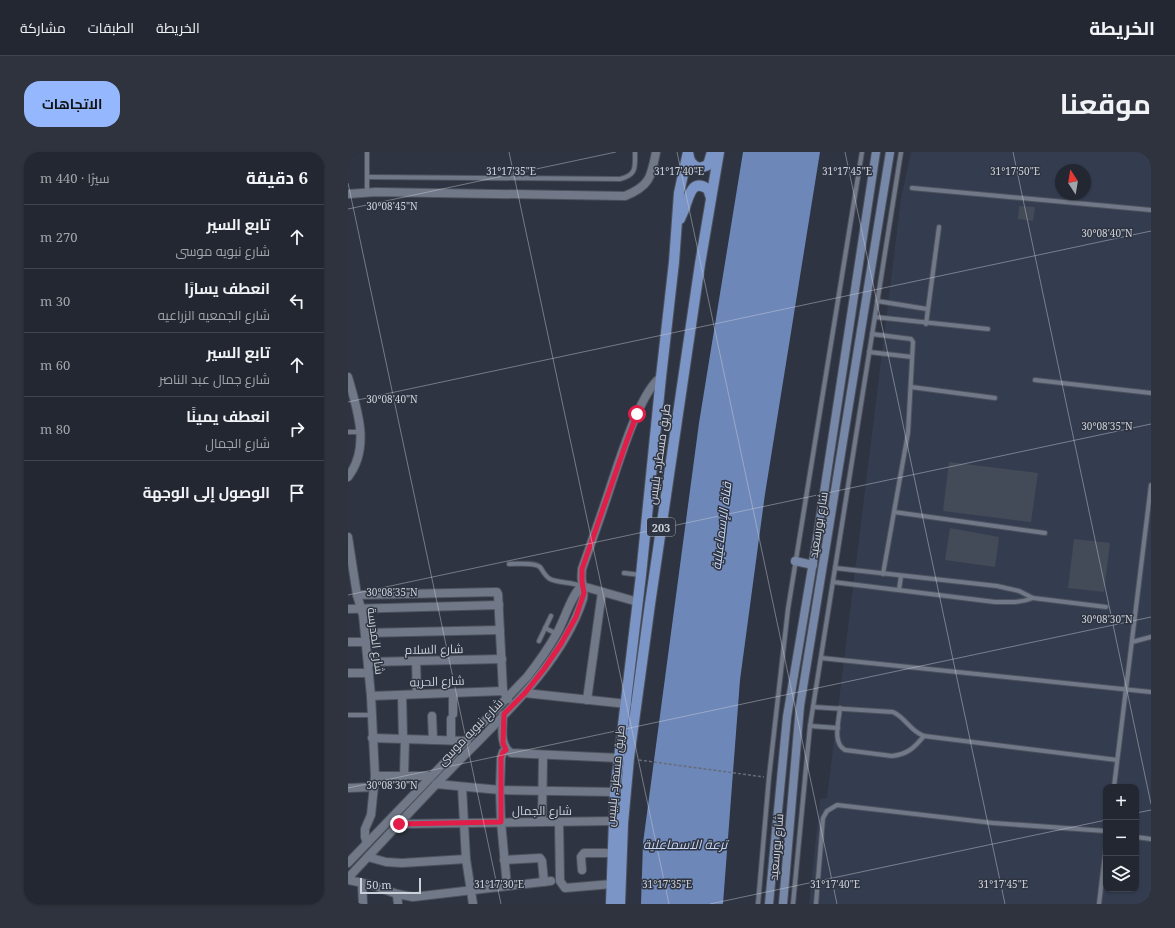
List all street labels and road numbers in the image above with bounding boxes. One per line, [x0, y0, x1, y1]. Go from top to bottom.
street label: طريق مسطرد, بلبيس [643, 402, 675, 506]
street label: شارع بورسعيد [804, 490, 832, 560]
road number: 203 [647, 518, 675, 536]
street label: شارع المدرسة [363, 606, 389, 676]
street label: شارع السلام [404, 640, 464, 658]
street label: شارع الحريه [409, 672, 465, 690]
street label: شارع نبويه موسى [434, 695, 506, 769]
street label: طريق مسطرد, بلبيس [601, 724, 629, 828]
street label: شارع الجمال [512, 802, 572, 819]
street label: شارع بورسعيد [765, 813, 787, 881]

